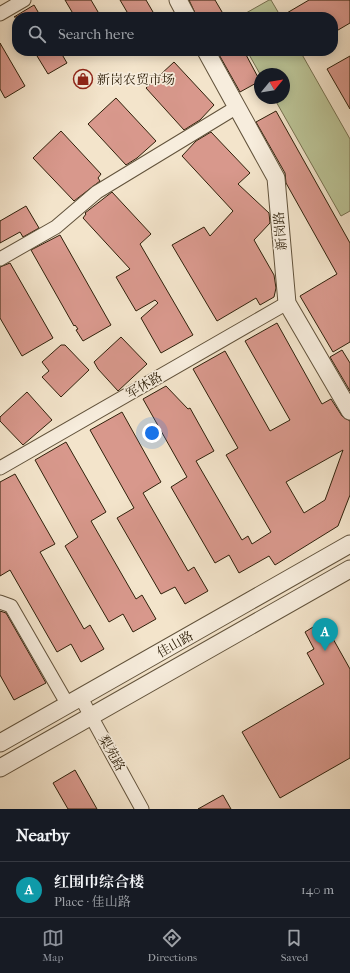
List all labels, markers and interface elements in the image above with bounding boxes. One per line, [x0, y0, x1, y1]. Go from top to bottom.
search box [12, 12, 338, 56]
icon: search [26, 23, 48, 45]
text: Search here [58, 25, 134, 43]
shop icon: 新岗农贸市场 [72, 68, 94, 90]
north arrow [254, 68, 290, 104]
place label: 新岗农贸市场 [97, 72, 175, 87]
street label: 新岗路 [271, 211, 289, 251]
street label: 军休路 [123, 369, 165, 401]
your location [142, 423, 162, 443]
pin: A [312, 618, 338, 651]
street label: 佳山路 [154, 628, 196, 660]
street label: 梨苑路 [96, 732, 128, 774]
text: Nearby [16, 825, 70, 845]
text: 红围巾综合楼 [54, 873, 144, 891]
text: A [25, 882, 33, 897]
text: 140 m [301, 882, 334, 897]
text: Place · 佳山路 [54, 894, 131, 909]
tab: Map [42, 927, 64, 964]
tab: Directions [148, 927, 197, 964]
tab: Saved [281, 927, 308, 964]

